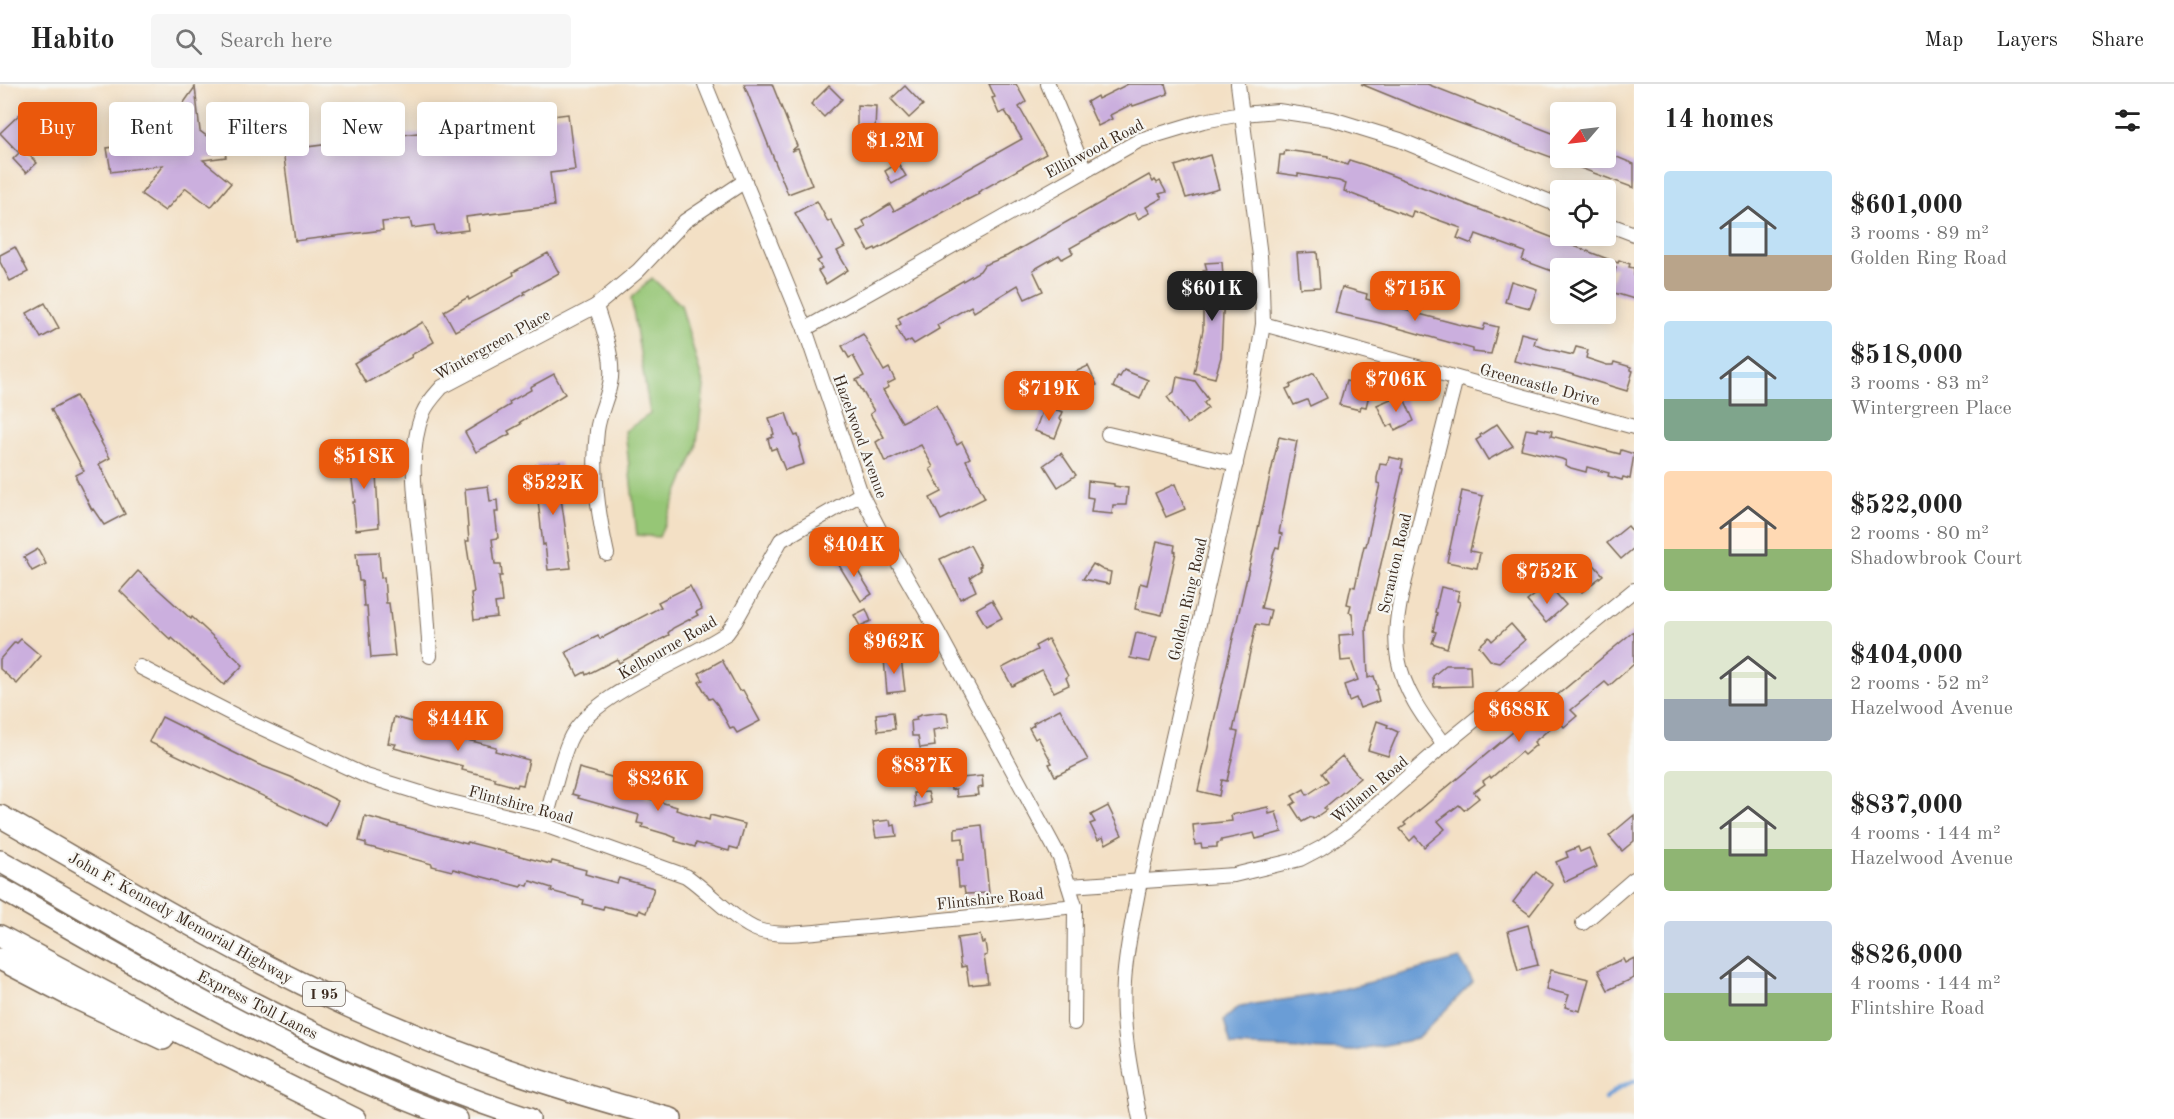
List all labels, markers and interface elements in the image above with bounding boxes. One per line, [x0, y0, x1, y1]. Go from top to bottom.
search box [151, 14, 571, 68]
icon: search [172, 25, 205, 58]
text: Habito [30, 27, 115, 55]
text: Search here [220, 30, 332, 52]
text: Map [1924, 30, 1963, 51]
text: Layers [1996, 30, 2058, 51]
text: Share [2091, 30, 2144, 51]
chip: Buy [18, 102, 97, 156]
chip: Rent [109, 102, 194, 156]
chip: Filters [206, 102, 309, 156]
chip: New [321, 102, 405, 156]
chip: Apartment [417, 102, 557, 156]
north arrow [1550, 102, 1616, 168]
map controls [1550, 102, 1616, 324]
icon: filters [2111, 104, 2144, 137]
text: 14 homes [1664, 107, 1773, 133]
street label: Ellinwood Road [1043, 117, 1147, 182]
pin: $1.2M [853, 123, 937, 174]
text: $1.2M [866, 132, 924, 152]
button: locate [1550, 180, 1616, 246]
text: $601,000 [1850, 193, 1963, 219]
icon: home [1712, 195, 1784, 267]
text: 3 rooms · 89 m² [1850, 224, 1989, 244]
text: Golden Ring Road [1850, 249, 2007, 269]
button: layers [1550, 258, 1616, 324]
pin: $601K [1170, 271, 1254, 322]
pin: $715K [1373, 271, 1457, 322]
text: $601K [1181, 280, 1243, 300]
text: $715K [1384, 280, 1446, 300]
street label: Wintergreen Place [433, 307, 553, 384]
text: $518,000 [1850, 343, 1963, 369]
icon: home [1712, 345, 1784, 417]
pin: $706K [1354, 362, 1438, 413]
street label: Greencastle Drive [1478, 362, 1601, 410]
pin: $719K [1007, 371, 1091, 422]
text: $706K [1365, 371, 1427, 391]
street label: Hazelwood Avenue [829, 373, 889, 501]
text: 3 rooms · 83 m² [1850, 374, 1989, 394]
text: $719K [1018, 380, 1080, 400]
text: Wintergreen Place [1850, 399, 2012, 419]
pin: $518K [322, 439, 406, 490]
text: $518K [333, 448, 395, 468]
pin: $522K [511, 465, 595, 516]
text: $522K [522, 474, 584, 494]
text: $522,000 [1850, 493, 1963, 519]
icon: home [1712, 495, 1784, 567]
street label: Scranton Road [1377, 512, 1415, 615]
text: 2 rooms · 80 m² [1850, 524, 1989, 544]
pin: $404K [812, 527, 896, 578]
text: $404K [823, 536, 885, 556]
street label: Golden Ring Road [1167, 536, 1211, 663]
text: Shadowbrook Court [1850, 549, 2022, 569]
pin: $752K [1505, 554, 1589, 605]
text: $752K [1516, 563, 1578, 583]
street label: Kelbourne Road [616, 614, 720, 683]
pin: $962K [852, 624, 936, 675]
text: $962K [863, 633, 925, 653]
text: $404,000 [1850, 643, 1963, 669]
icon: home [1712, 645, 1784, 717]
text: 2 rooms · 52 m² [1850, 674, 1989, 694]
pin: $688K [1477, 692, 1561, 743]
text: Hazelwood Avenue [1850, 699, 2013, 719]
pin: $444K [416, 701, 500, 752]
text: $688K [1488, 701, 1550, 721]
text: $444K [427, 710, 489, 730]
pin: $837K [880, 748, 964, 799]
street label: Willann Road [1329, 754, 1412, 827]
text: $837K [891, 757, 953, 777]
pin: $826K [616, 761, 700, 812]
text: $826K [627, 770, 689, 790]
street label: Flintshire Road [466, 784, 575, 828]
text: $837,000 [1850, 793, 1963, 819]
icon: home [1712, 795, 1784, 867]
text: 4 rooms · 144 m² [1850, 824, 2000, 844]
text: Hazelwood Avenue [1850, 849, 2013, 869]
street label: John F. Kennedy Memorial Highway [65, 850, 295, 988]
street label: Flintshire Road [936, 886, 1045, 914]
text: $826,000 [1850, 943, 1963, 969]
icon: home [1712, 945, 1784, 1017]
street label: Express Toll Lanes [194, 968, 320, 1043]
text: 4 rooms · 144 m² [1850, 974, 2000, 994]
road number: I 95 [303, 982, 345, 1006]
text: Flintshire Road [1850, 999, 1985, 1019]

